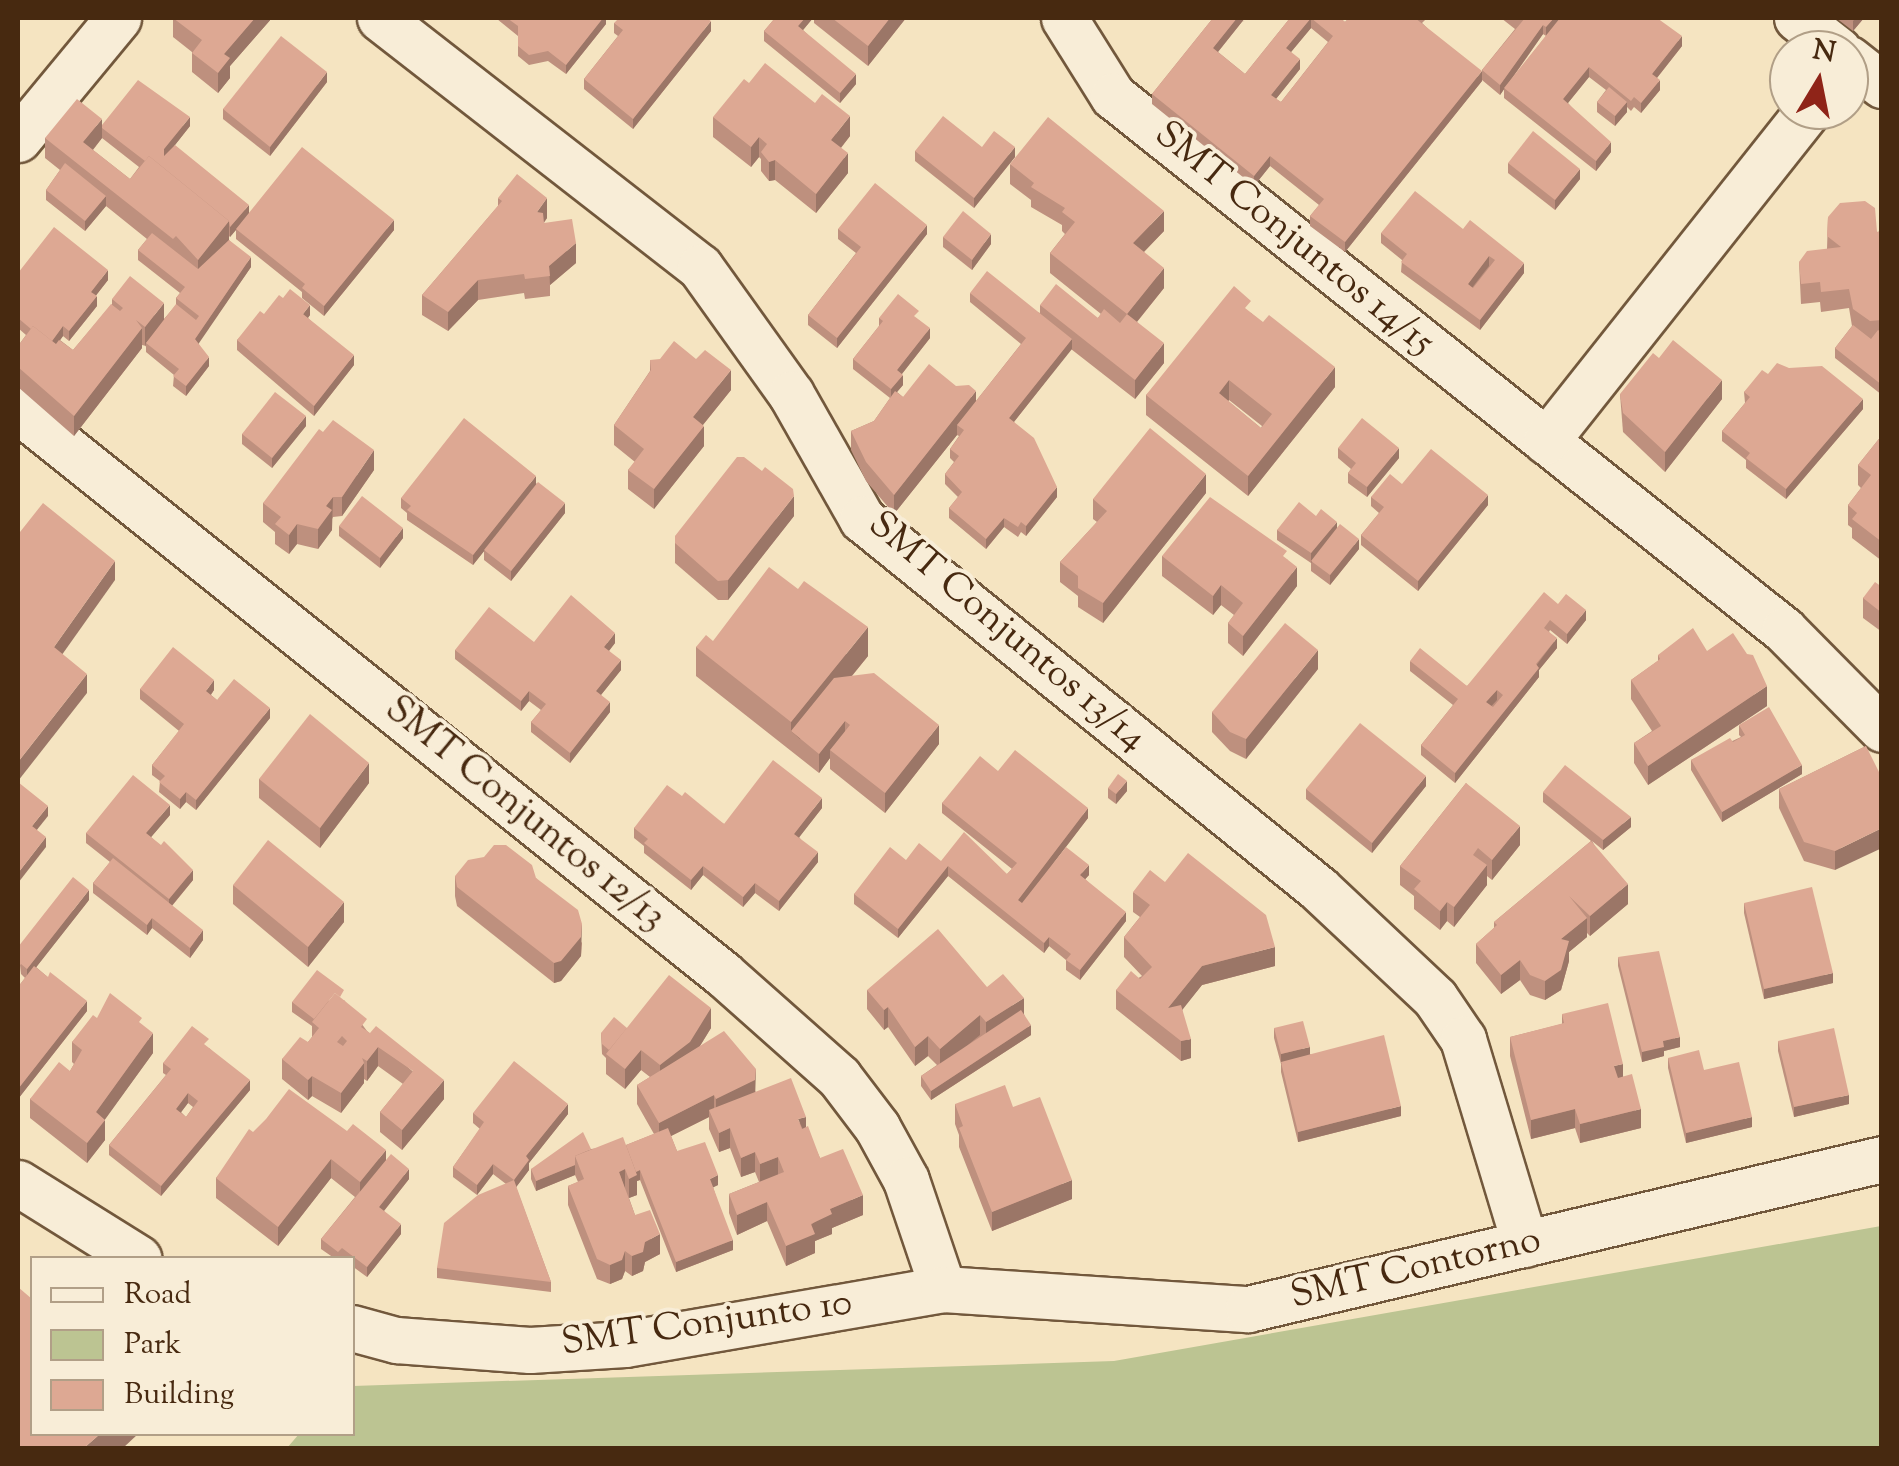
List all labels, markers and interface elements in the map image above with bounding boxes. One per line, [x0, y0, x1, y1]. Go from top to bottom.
north arrow [1769, 30, 1869, 130]
text: N [1809, 31, 1838, 74]
street label: SMT Conjuntos 14/15 [1144, 113, 1442, 367]
street label: SMT Conjuntos 13/14 [858, 503, 1154, 763]
street label: SMT Conjuntos 12/13 [375, 688, 673, 942]
street label: SMT Contorno [1287, 1219, 1545, 1321]
legend [30, 1256, 355, 1436]
text: Road [124, 1274, 191, 1317]
street label: SMT Conjunto 10 [559, 1282, 855, 1368]
text: Park [124, 1324, 181, 1367]
text: Building [124, 1374, 234, 1417]

